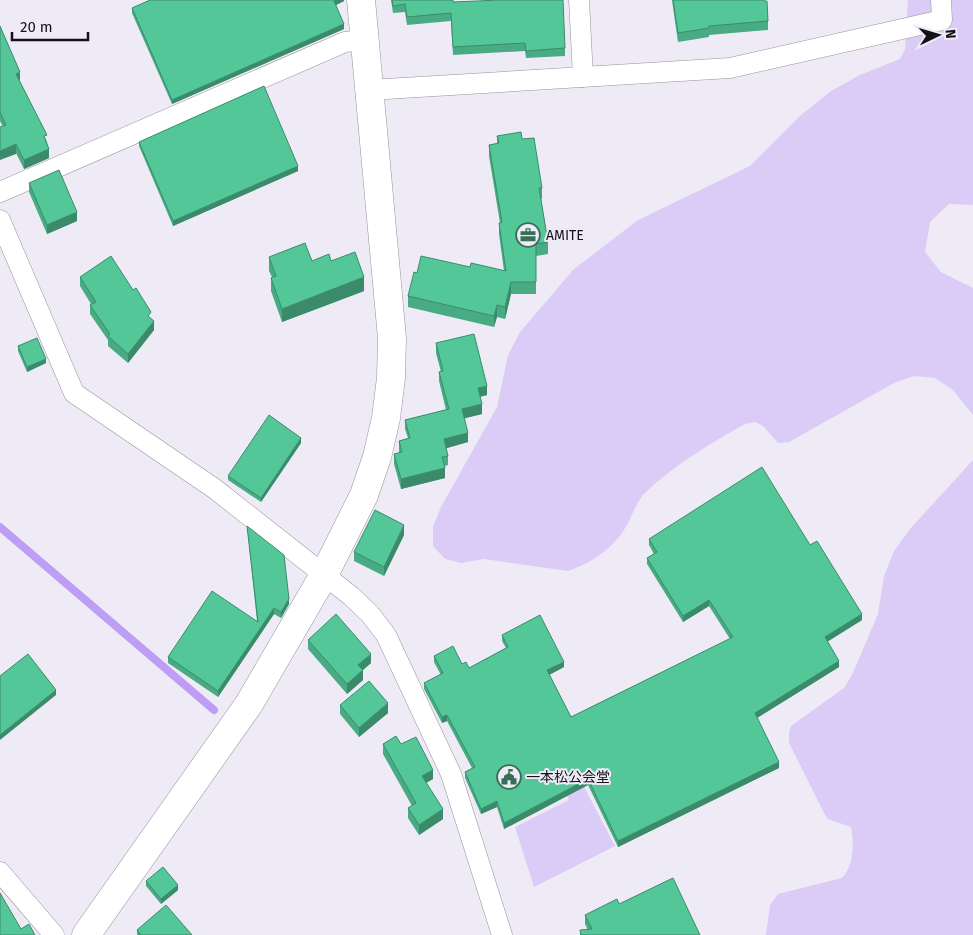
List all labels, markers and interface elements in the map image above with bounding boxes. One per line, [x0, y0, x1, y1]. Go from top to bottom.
scale bar [12, 10, 89, 42]
north arrow [913, 10, 963, 60]
text: 20 m [20, 18, 53, 36]
text: N [942, 29, 959, 39]
office icon: AMITE [515, 222, 541, 248]
place label: AMITE [546, 227, 584, 244]
public building icon: 一本松公会堂 [496, 764, 522, 790]
place label: 一本松公会堂 [526, 769, 610, 786]

